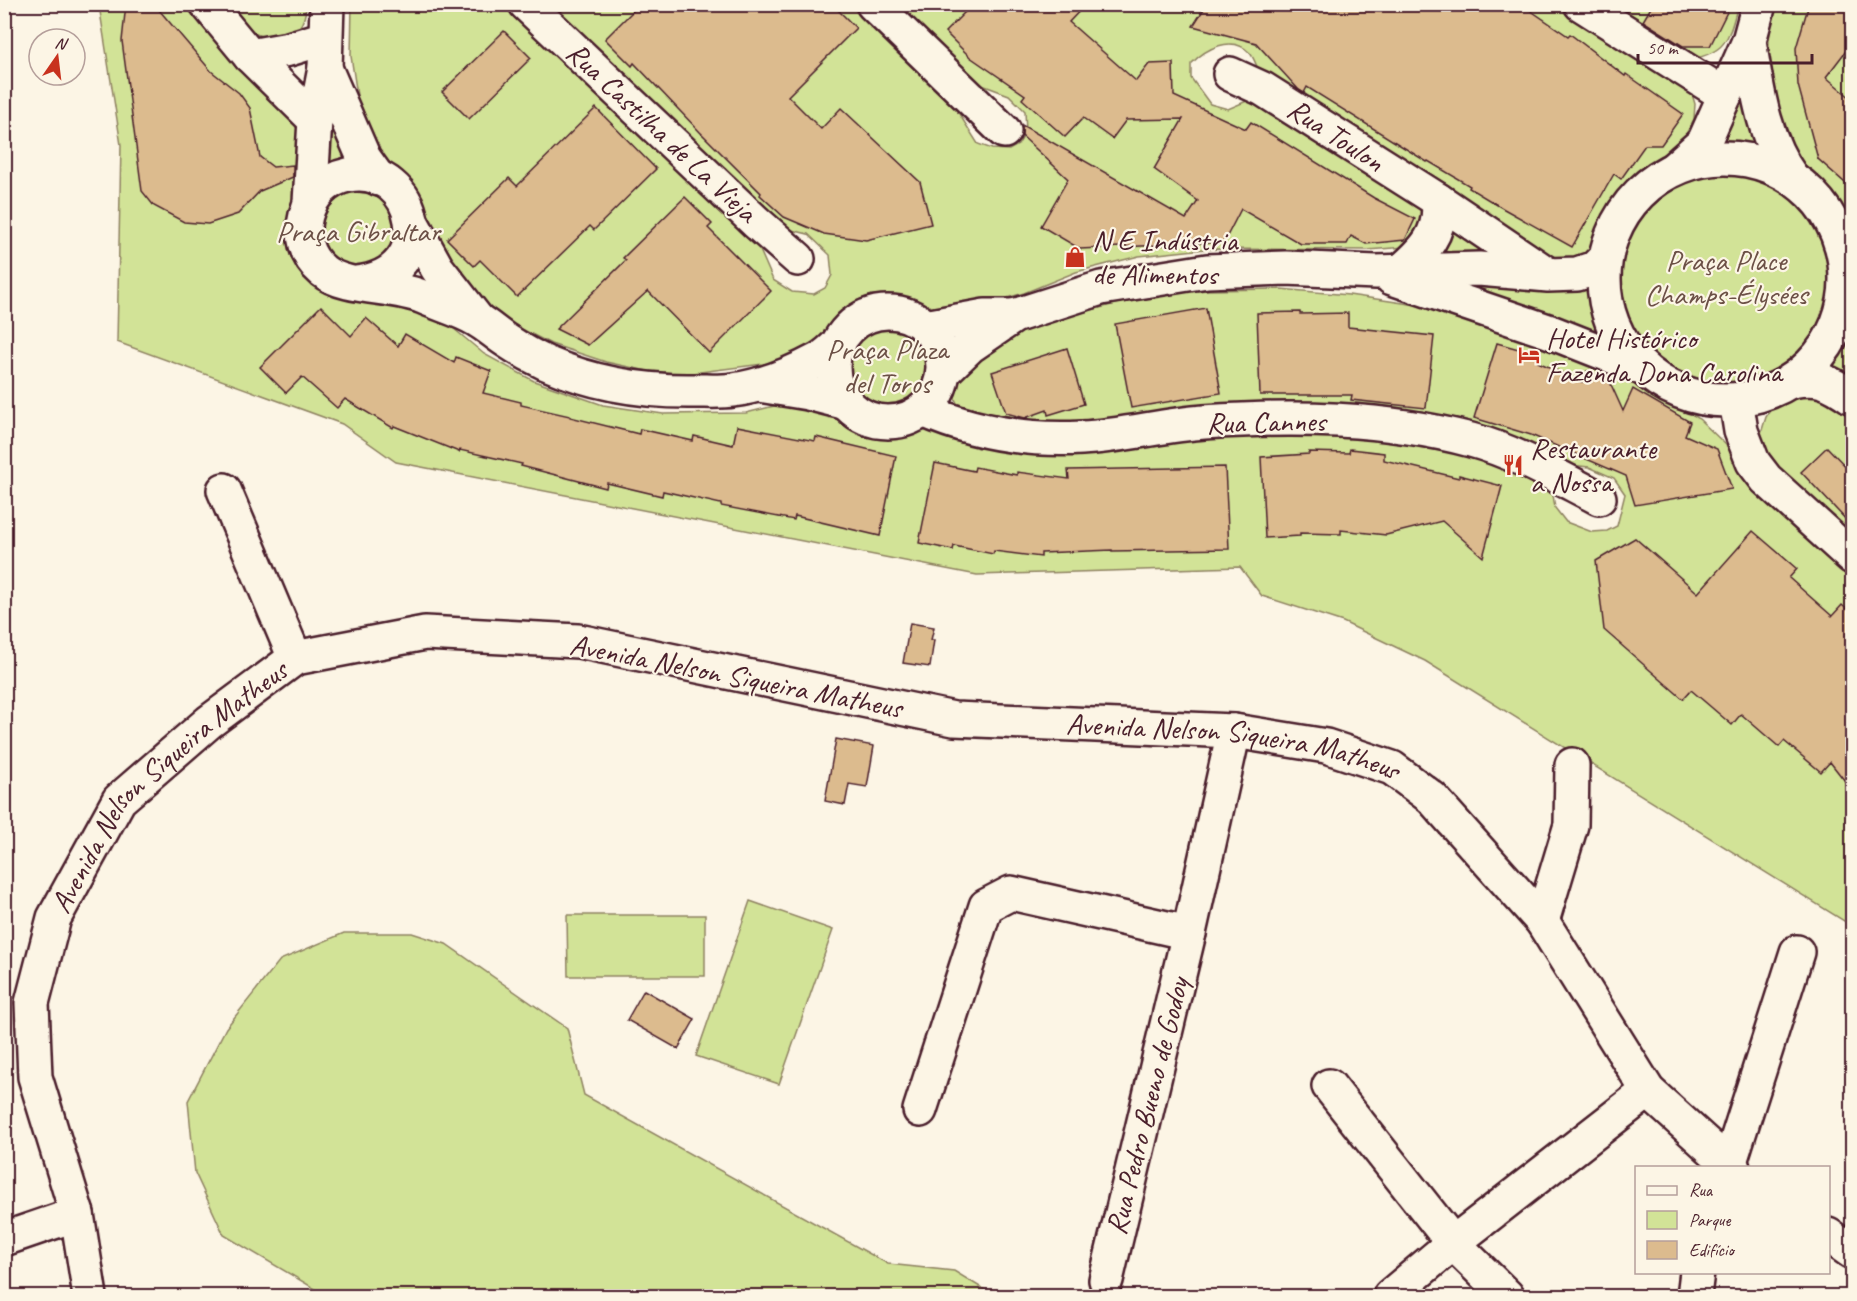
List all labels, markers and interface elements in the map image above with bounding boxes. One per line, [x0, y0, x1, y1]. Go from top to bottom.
north arrow [27, 27, 87, 87]
scale bar [1638, 27, 1812, 65]
text: N [53, 33, 71, 55]
street label: Rua Castilha de La Vieja [558, 34, 767, 232]
text: 50 m [1647, 37, 1680, 59]
street label: Rua Toulon [1280, 90, 1392, 181]
park label: Praça Gibraltar [276, 212, 442, 250]
place label: N E Indústria de Alimentos [1092, 221, 1239, 293]
park label: Praça Place Champs-Élysées [1645, 241, 1810, 313]
shop icon: N E Indústria de Alimentos [1063, 245, 1087, 269]
place label: Hotel Histórico Fazenda Dona Carolina [1546, 319, 1784, 391]
park label: Praça Plaza del Toros [826, 330, 951, 402]
hotel icon: Hotel Histórico Fazenda Dona Carolina [1517, 343, 1541, 367]
street label: Rua Cannes [1206, 402, 1329, 442]
place label: Restaurante a Nossa [1530, 429, 1658, 501]
restaurant icon: Restaurante a Nossa [1501, 453, 1525, 477]
street label: Avenida Nelson Siqueira Matheus [567, 625, 908, 727]
street label: Avenida Nelson Siqueira Matheus [42, 650, 297, 919]
street label: Avenida Nelson Siqueira Matheus [1065, 705, 1411, 789]
street label: Rua Pedro Bueno de Godoy [1097, 971, 1198, 1238]
legend [1635, 1166, 1830, 1274]
text: Rua [1689, 1179, 1714, 1201]
text: Parque [1689, 1209, 1731, 1231]
text: Edifício [1689, 1239, 1735, 1261]

